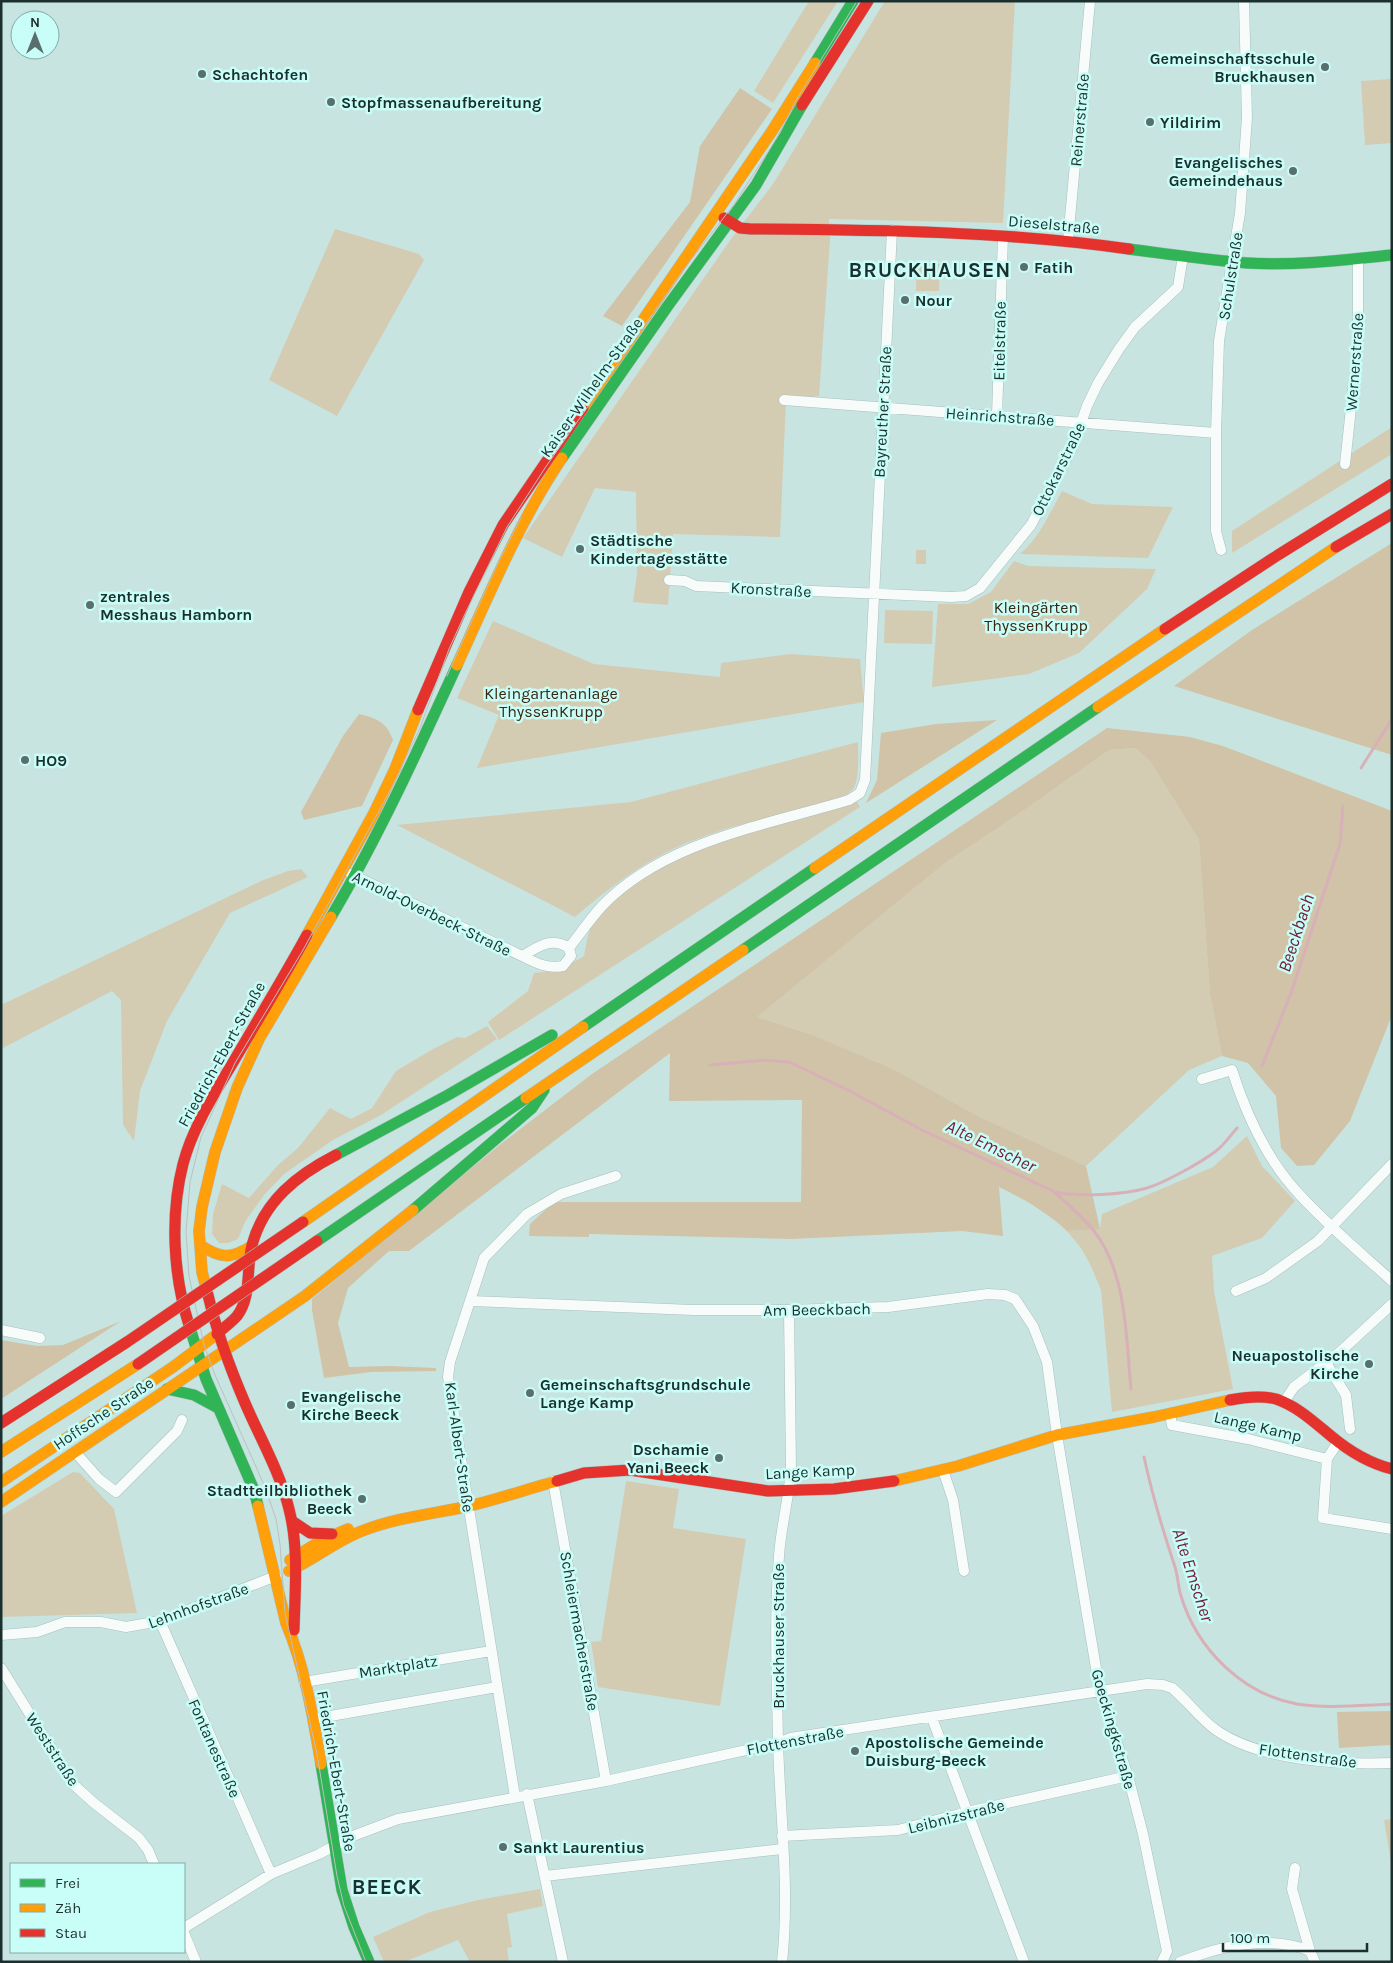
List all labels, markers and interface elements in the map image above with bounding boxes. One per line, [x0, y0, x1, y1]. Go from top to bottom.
north arrow [10, 10, 60, 60]
text: N [30, 14, 40, 31]
place label: Gemeinschaftsschule Bruckhausen [1150, 49, 1315, 86]
marker: Gemeinschaftsschule Bruckhausen [1319, 61, 1331, 73]
place label: Schachtofen [212, 65, 308, 84]
marker: Schachtofen [196, 68, 208, 80]
street label: Reinerstraße [1066, 73, 1093, 167]
place label: Stopfmassenaufbereitung [341, 93, 541, 112]
marker: Stopfmassenaufbereitung [325, 96, 337, 108]
place label: Yildirim [1160, 113, 1221, 132]
marker: Yildirim [1144, 116, 1156, 128]
place label: Evangelisches Gemeindehaus [1169, 153, 1283, 190]
marker: Evangelisches Gemeindehaus [1287, 165, 1299, 177]
street label: Dieselstraße [1007, 211, 1100, 238]
street label: Schulstraße [1214, 231, 1247, 321]
district label: BRUCKHAUSEN [849, 258, 1011, 282]
place label: Fatih [1034, 258, 1073, 277]
marker: Fatih [1018, 261, 1030, 273]
place label: Nour [915, 291, 953, 310]
marker: Nour [899, 294, 911, 306]
street label: Eitelstraße [989, 301, 1010, 381]
street label: Wernerstraße [1342, 312, 1367, 412]
street label: Kaiser-Wilhelm-Straße [536, 314, 647, 461]
street label: Bayreuther Straße [870, 346, 895, 478]
street label: Heinrichstraße [945, 403, 1055, 430]
street label: Ottokarstraße [1028, 419, 1089, 519]
place label: Städtische Kindertagesstätte [590, 531, 727, 568]
marker: Städtische Kindertagesstätte [574, 543, 586, 555]
street label: Kronstraße [730, 578, 812, 601]
place label: zentrales Messhaus Hamborn [100, 587, 252, 624]
park label: Kleingärten ThyssenKrupp [984, 598, 1088, 635]
marker: zentrales Messhaus Hamborn [84, 599, 96, 611]
park label: Kleingartenanlage ThyssenKrupp [484, 684, 618, 721]
place label: HO9 [35, 751, 67, 770]
marker: HO9 [19, 754, 31, 766]
street label: Arnold-Overbeck-Straße [349, 867, 514, 960]
water label: Beeckbach [1273, 891, 1319, 975]
street label: Friedrich-Ebert-Straße [174, 978, 269, 1130]
water label: Alte Emscher [942, 1115, 1040, 1178]
street label: Am Beeckbach [763, 1299, 871, 1320]
place label: Neuapostolische Kirche [1232, 1346, 1359, 1383]
marker: Neuapostolische Kirche [1363, 1358, 1375, 1370]
street label: Hoffsche Straße [50, 1373, 157, 1454]
place label: Gemeinschaftsgrundschule Lange Kamp [540, 1375, 751, 1412]
street label: Karl-Albert-Straße [441, 1381, 478, 1513]
place label: Evangelische Kirche Beeck [301, 1387, 401, 1424]
marker: Gemeinschaftsgrundschule Lange Kamp [524, 1387, 536, 1399]
marker: Evangelische Kirche Beeck [285, 1399, 297, 1411]
street label: Lange Kamp [1212, 1407, 1304, 1446]
place label: Dschamie Yani Beeck [627, 1440, 710, 1477]
marker: Dschamie Yani Beeck [713, 1452, 725, 1464]
street label: Lange Kamp [765, 1460, 855, 1483]
place label: Stadtteilbibliothek Beeck [207, 1481, 353, 1518]
marker: Stadtteilbibliothek Beeck [356, 1493, 368, 1505]
water label: Alte Emscher [1167, 1525, 1219, 1626]
street label: Schleiermacherstraße [556, 1550, 603, 1712]
street label: Bruckhauser Straße [769, 1563, 788, 1709]
street label: Lehnhofstraße [145, 1578, 251, 1632]
street label: Marktplatz [357, 1651, 439, 1682]
street label: Goeckingkstraße [1087, 1667, 1140, 1791]
street label: Friedrich-Ebert-Straße [313, 1689, 360, 1853]
street label: Fontanestraße [184, 1696, 245, 1801]
street label: Weststraße [22, 1709, 83, 1789]
street label: Flottenstraße [745, 1722, 845, 1759]
place label: Apostolische Gemeinde Duisburg-Beeck [865, 1733, 1044, 1770]
street label: Flottenstraße [1258, 1739, 1358, 1772]
marker: Apostolische Gemeinde Duisburg-Beeck [849, 1745, 861, 1757]
street label: Leibnizstraße [906, 1795, 1006, 1838]
place label: Sankt Laurentius [513, 1838, 644, 1857]
marker: Sankt Laurentius [497, 1841, 509, 1853]
legend [10, 1863, 185, 1953]
text: Frei [55, 1874, 80, 1892]
district label: BEECK [352, 1875, 422, 1899]
text: Zäh [55, 1899, 81, 1917]
scale bar [1223, 1920, 1367, 1952]
text: Stau [55, 1924, 87, 1942]
text: 100 m [1230, 1929, 1270, 1947]

